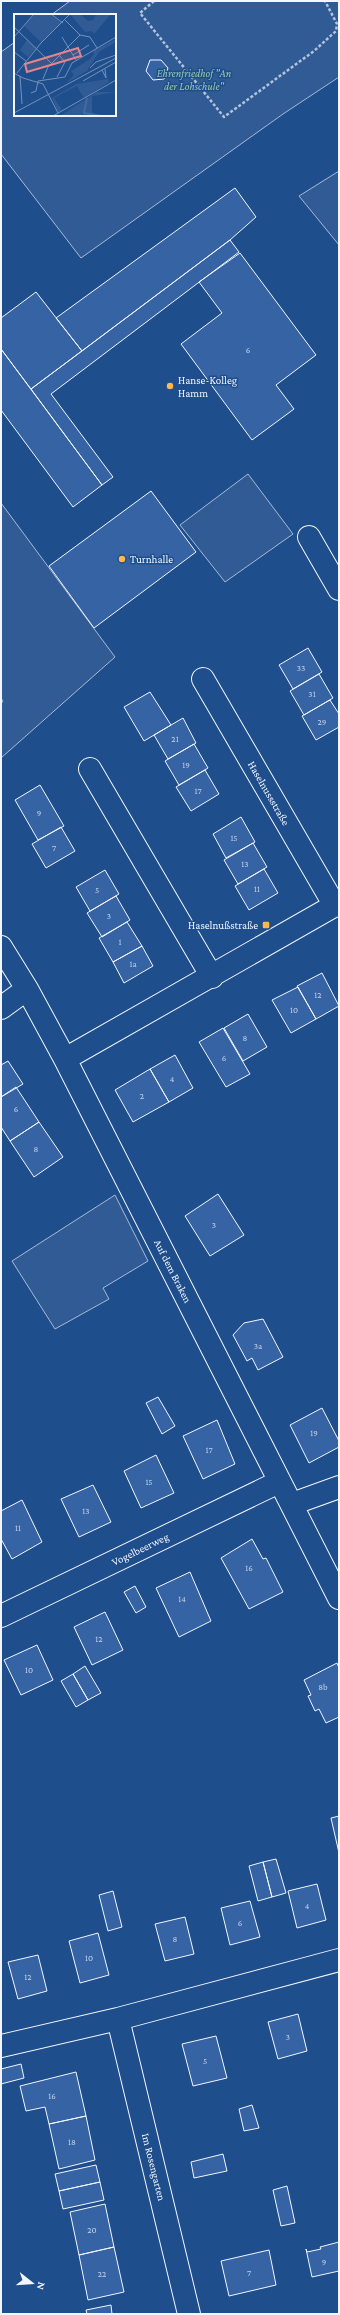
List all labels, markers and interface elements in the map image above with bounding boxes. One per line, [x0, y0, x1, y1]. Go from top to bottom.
inset map [14, 14, 116, 116]
park label: Ehrenfriedhof "An der Lohschule" [157, 67, 232, 92]
house number: 6 [246, 345, 251, 355]
place label: Hanse-Kolleg Hamm [178, 374, 238, 399]
marker: Hanse-Kolleg Hamm [165, 381, 175, 391]
place label: Turnhalle [130, 553, 173, 565]
marker: Turnhalle [117, 554, 127, 564]
house number: 33 [297, 663, 305, 673]
house number: 31 [308, 689, 316, 699]
house number: 29 [318, 717, 327, 727]
house number: 21 [171, 734, 179, 744]
street label: Haselnussstraße [246, 759, 292, 828]
house number: 19 [182, 760, 190, 770]
house number: 17 [194, 786, 202, 796]
house number: 9 [37, 808, 42, 818]
house number: 15 [230, 833, 238, 843]
house number: 7 [52, 843, 56, 853]
house number: 13 [241, 859, 249, 869]
house number: 11 [254, 884, 260, 894]
house number: 5 [95, 885, 99, 895]
house number: 3 [107, 911, 111, 921]
place label: Haselnußstraße [188, 919, 258, 931]
marker: Haselnußstraße [261, 920, 271, 930]
house number: 1 [119, 937, 122, 947]
house number: 1a [129, 959, 137, 969]
house number: 12 [314, 990, 322, 1000]
house number: 10 [290, 1005, 298, 1015]
house number: 8 [243, 1033, 248, 1043]
house number: 6 [222, 1053, 227, 1063]
house number: 4 [170, 1074, 175, 1084]
house number: 2 [140, 1091, 144, 1101]
house number: 6 [14, 1104, 19, 1114]
house number: 8 [34, 1144, 39, 1154]
house number: 3 [212, 1220, 216, 1230]
street label: Auf dem Braken [152, 1237, 194, 1305]
house number: 3a [254, 1341, 262, 1351]
house number: 19 [310, 1428, 318, 1438]
house number: 17 [205, 1445, 213, 1455]
house number: 15 [145, 1477, 153, 1487]
house number: 13 [82, 1506, 90, 1516]
house number: 11 [15, 1523, 21, 1533]
street label: Vogelbeerweg [110, 1530, 171, 1569]
house number: 16 [245, 1563, 253, 1573]
house number: 14 [178, 1594, 186, 1604]
house number: 12 [95, 1634, 103, 1644]
house number: 10 [25, 1665, 33, 1675]
house number: 8b [318, 1682, 328, 1692]
house number: 4 [305, 1901, 310, 1911]
house number: 6 [238, 1918, 243, 1928]
house number: 8 [173, 1934, 178, 1944]
house number: 10 [85, 1953, 93, 1963]
house number: 12 [24, 1972, 32, 1982]
house number: 3 [286, 2032, 290, 2042]
house number: 5 [203, 2056, 207, 2066]
house number: 16 [48, 2091, 56, 2101]
street label: Im Rosengarten [139, 2132, 168, 2202]
house number: 18 [68, 2137, 76, 2147]
house number: 20 [87, 2225, 97, 2235]
house number: 9 [322, 2257, 327, 2267]
north arrow [12, 2263, 52, 2303]
house number: 7 [247, 2268, 251, 2278]
house number: 22 [98, 2269, 106, 2279]
text: N [35, 2281, 48, 2292]

